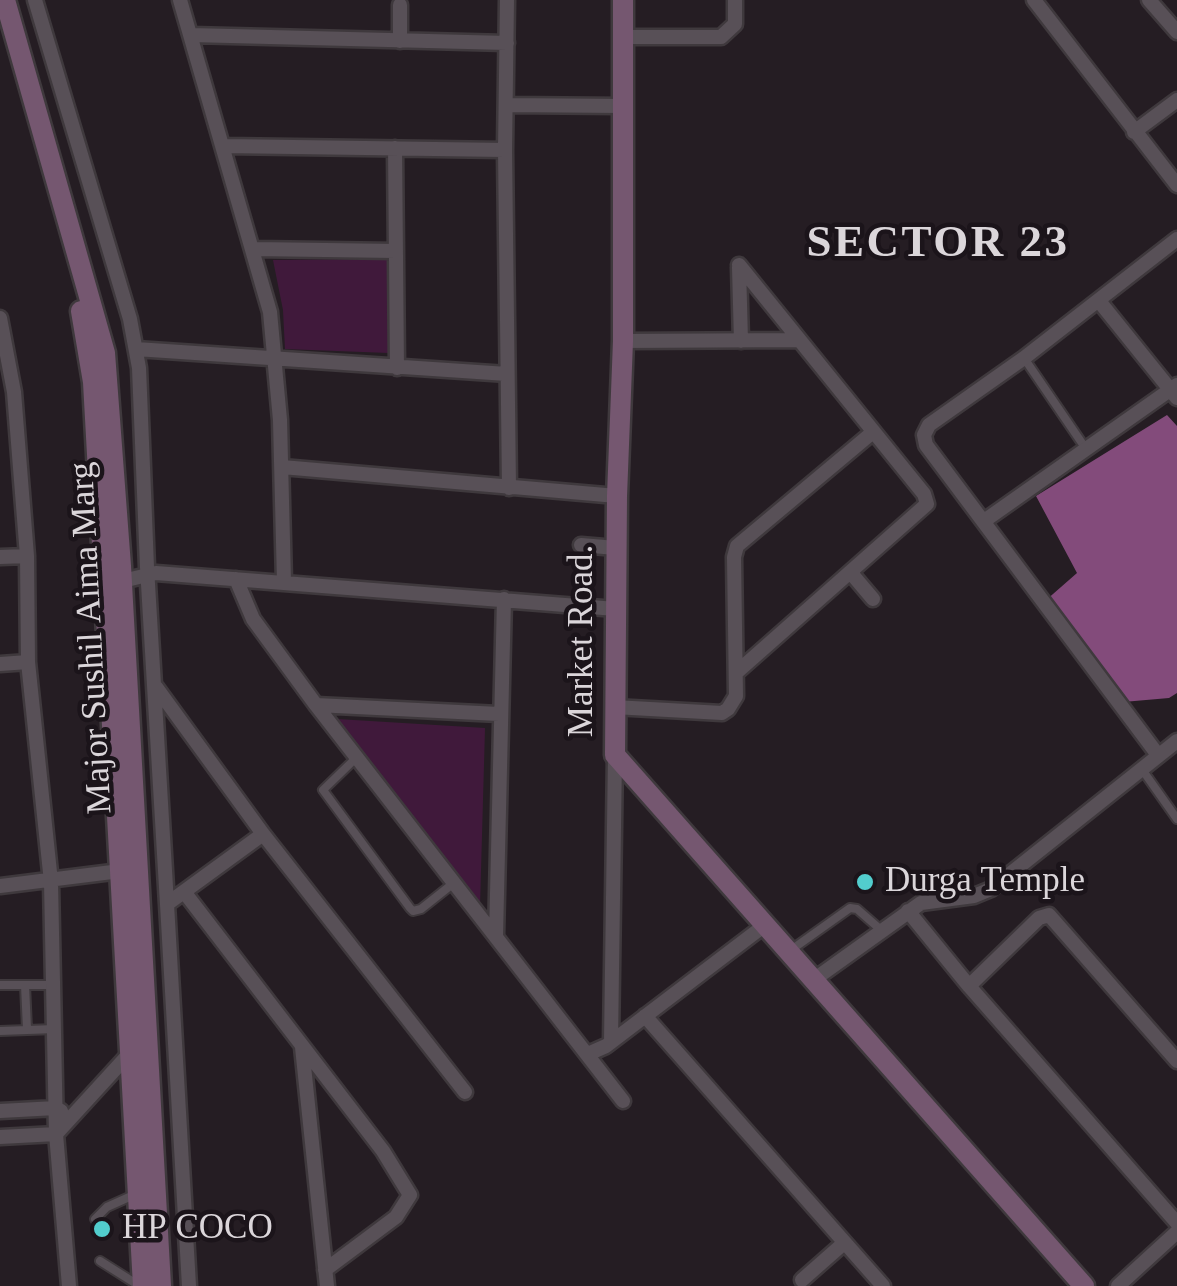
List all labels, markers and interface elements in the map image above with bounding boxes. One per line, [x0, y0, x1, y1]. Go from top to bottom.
district label: SECTOR 23 [807, 217, 1069, 271]
street label: Major Sushil Aima Marg [62, 461, 122, 815]
street label: Market Road. [562, 545, 604, 737]
place label: Durga Temple [885, 861, 1085, 903]
marker: Durga Temple [854, 871, 876, 893]
place label: HP COCO [122, 1208, 273, 1250]
marker: HP COCO [91, 1218, 113, 1240]

